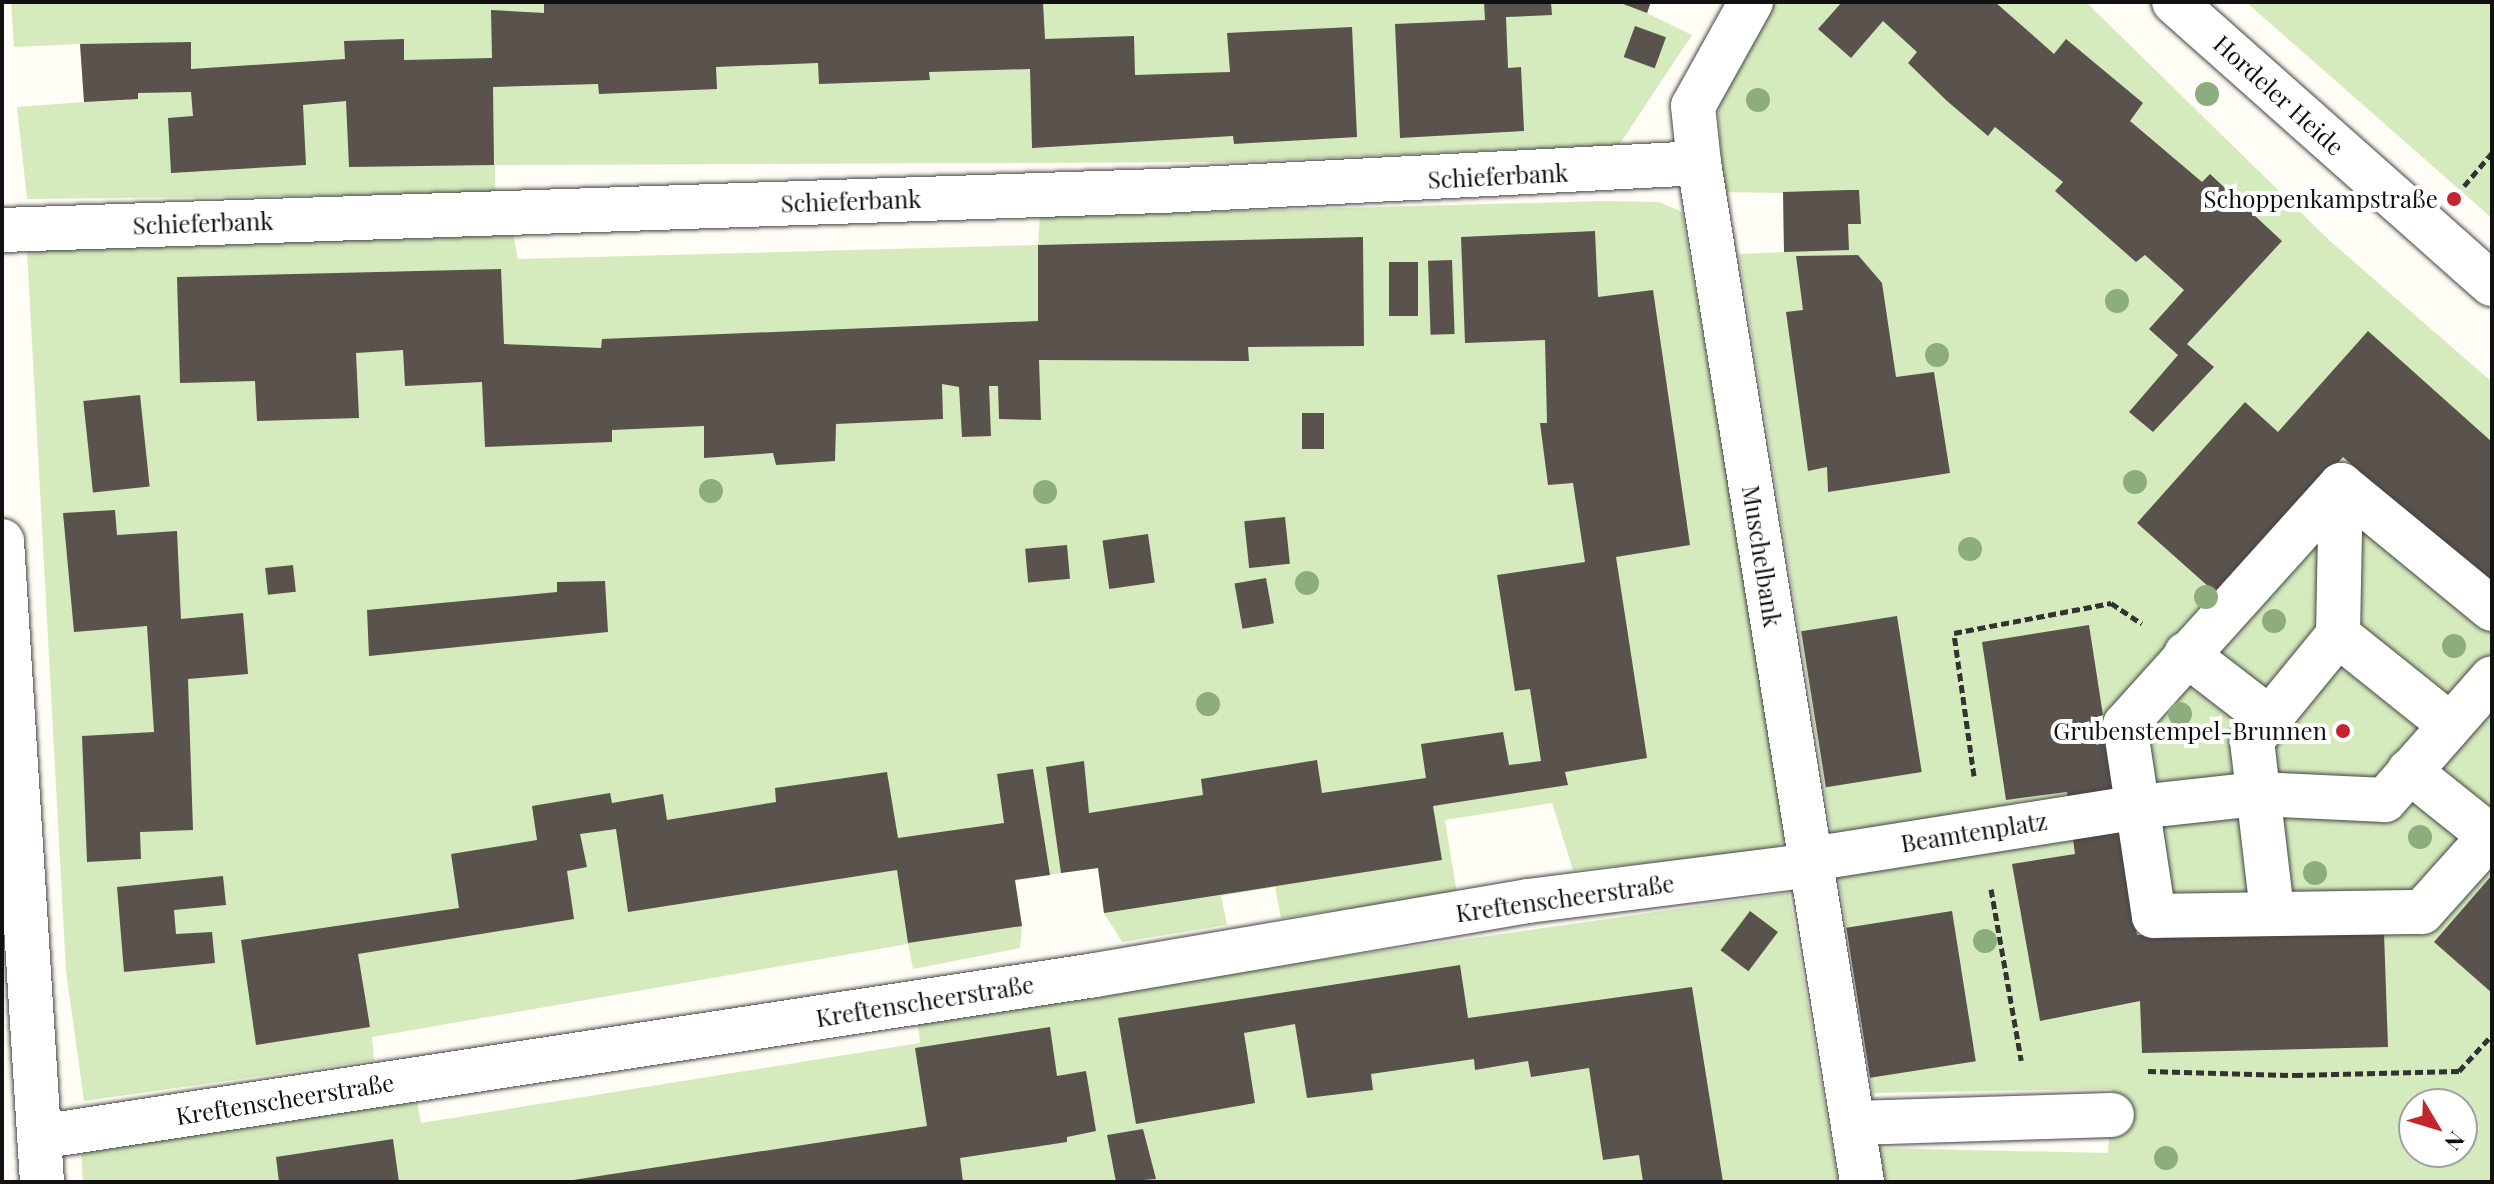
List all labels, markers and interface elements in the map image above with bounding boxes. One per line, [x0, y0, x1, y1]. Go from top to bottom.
street label: Hordeler Heide [2208, 29, 2350, 161]
street label: Schieferbank [1427, 158, 1569, 194]
street label: Schieferbank [780, 184, 922, 218]
place label: Schoppenkampstraße [2204, 185, 2438, 213]
marker: Schoppenkampstraße [2445, 190, 2463, 208]
street label: Schieferbank [132, 206, 274, 240]
street label: Muschelbank [1737, 483, 1787, 629]
place label: Grubenstempel-Brunnen [2053, 717, 2327, 745]
marker: Grubenstempel-Brunnen [2334, 722, 2352, 740]
street label: Beamtenplatz [1899, 806, 2049, 858]
street label: Kreftenscheerstraße [1454, 868, 1676, 928]
street label: Kreftenscheerstraße [814, 970, 1036, 1032]
street label: Kreftenscheerstraße [174, 1068, 396, 1130]
north arrow [2398, 1088, 2478, 1168]
text: N [2439, 1126, 2472, 1157]

